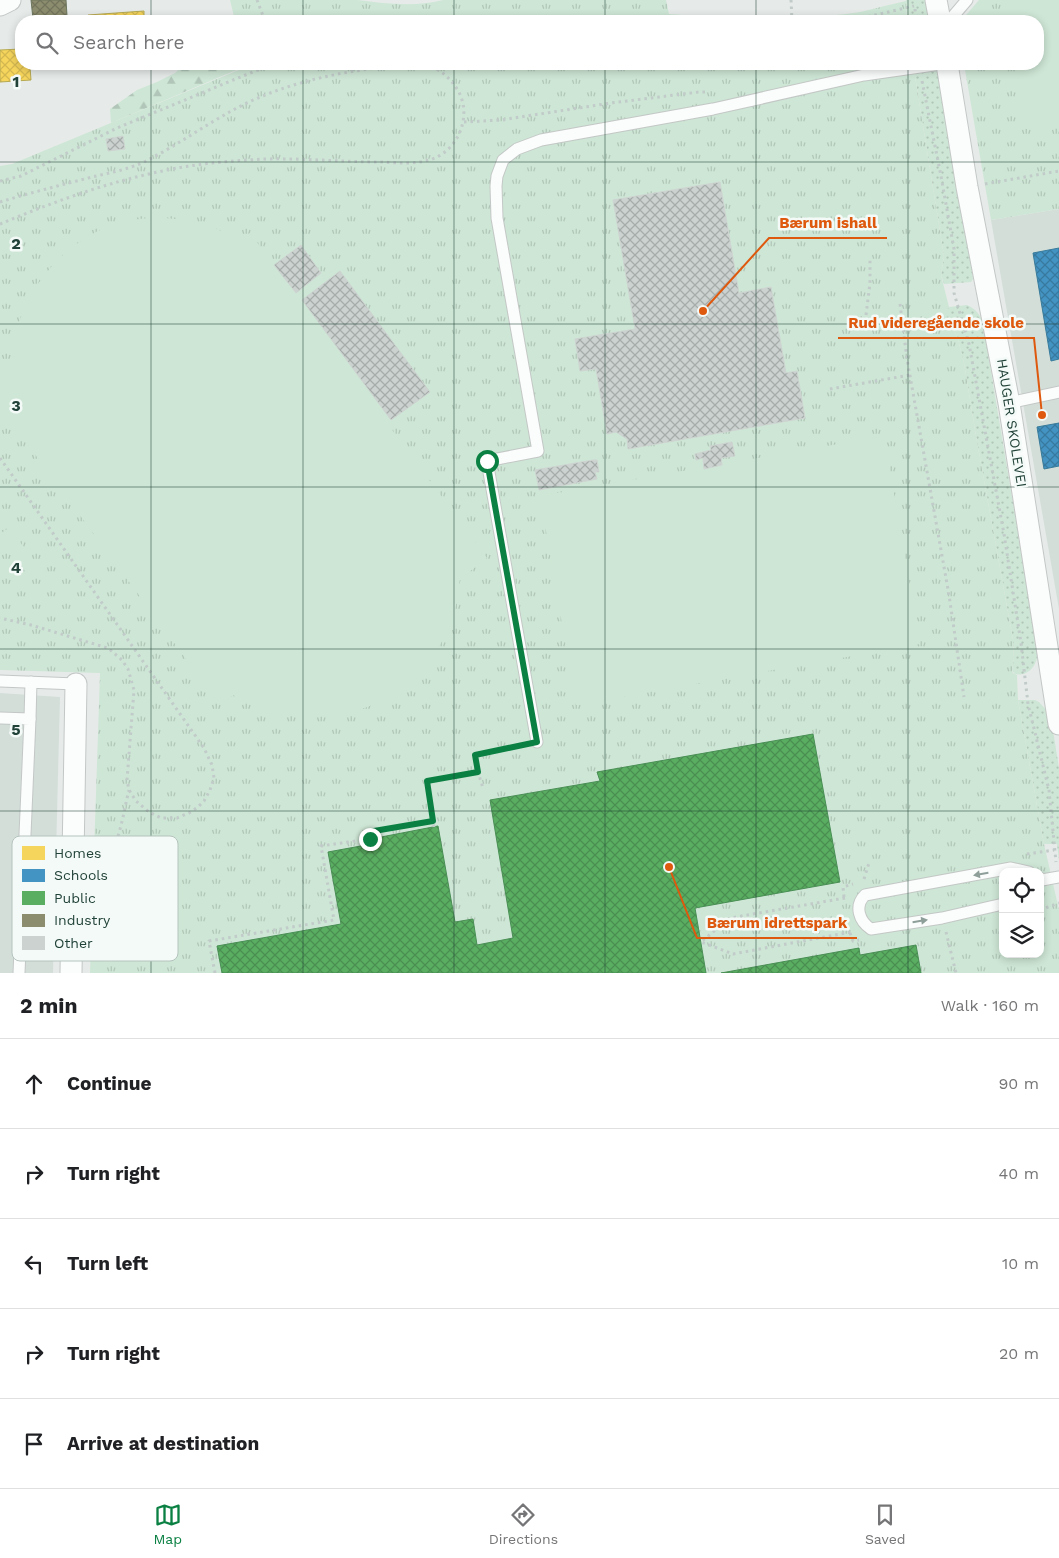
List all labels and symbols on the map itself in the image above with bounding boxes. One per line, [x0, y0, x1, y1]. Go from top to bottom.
text: 1 [13, 72, 19, 91]
callout: Bærum ishall [769, 208, 887, 238]
text: Bærum ishall [779, 214, 877, 232]
text: 2 [11, 234, 21, 253]
callout: Rud videregående skole [838, 308, 1034, 338]
text: Rud videregående skole [848, 314, 1024, 332]
street label: HAUGER SKOLEVEI [994, 358, 1030, 488]
text: 3 [11, 396, 21, 415]
route start [476, 450, 499, 473]
text: 4 [11, 558, 21, 577]
text: 5 [11, 720, 21, 739]
route end [359, 828, 382, 851]
legend [12, 836, 178, 961]
text: Homes [54, 845, 101, 861]
text: Schools [54, 867, 108, 883]
one-way arrow [973, 870, 989, 878]
text: Public [54, 890, 96, 906]
callout: Bærum idrettspark [697, 908, 857, 938]
text: Industry [54, 912, 111, 928]
text: Bærum idrettspark [707, 914, 848, 932]
one-way arrow [912, 917, 928, 925]
text: Other [54, 935, 93, 951]

